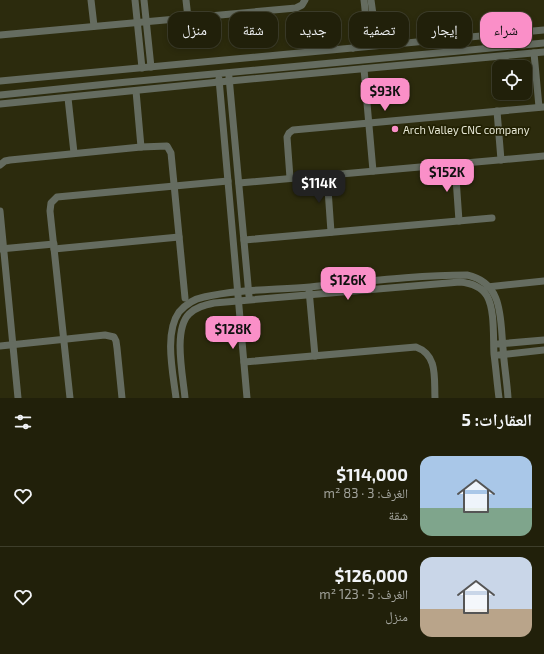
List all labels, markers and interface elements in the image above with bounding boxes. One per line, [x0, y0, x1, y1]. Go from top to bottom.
chip: منزل [168, 12, 221, 48]
chip: شقة [229, 12, 278, 48]
chip: جديد [286, 12, 341, 48]
chip: تصفية [349, 12, 409, 48]
chip: إيجار [417, 12, 472, 48]
chip: شراء [480, 12, 532, 48]
map controls [492, 60, 532, 100]
button: locate [492, 60, 532, 100]
pin: $93K [361, 78, 409, 112]
text: $93K [370, 83, 400, 99]
place label: Arch Valley CNC company [403, 123, 530, 136]
marker: Arch Valley CNC company [390, 124, 400, 134]
pin: $152K [419, 159, 475, 193]
text: $152K [429, 164, 465, 180]
pin: $114K [291, 170, 347, 204]
text: $114K [301, 175, 337, 191]
pin: $126K [320, 267, 376, 301]
text: $126K [330, 272, 366, 288]
pin: $128K [205, 316, 261, 350]
text: $128K [214, 321, 252, 337]
text: العقارات: 5 [462, 409, 532, 429]
icon: filters [12, 411, 34, 433]
text: $114,000 [336, 464, 408, 484]
icon: home [452, 472, 500, 520]
icon: heart [12, 485, 34, 507]
text: الغرف: 3 · 83 m² [324, 485, 408, 501]
text: شقة [389, 507, 408, 523]
text: $126,000 [335, 565, 408, 585]
icon: home [452, 573, 500, 621]
icon: heart [12, 586, 34, 608]
text: الغرف: 5 · 123 m² [319, 586, 408, 602]
text: منزل [385, 608, 408, 624]

